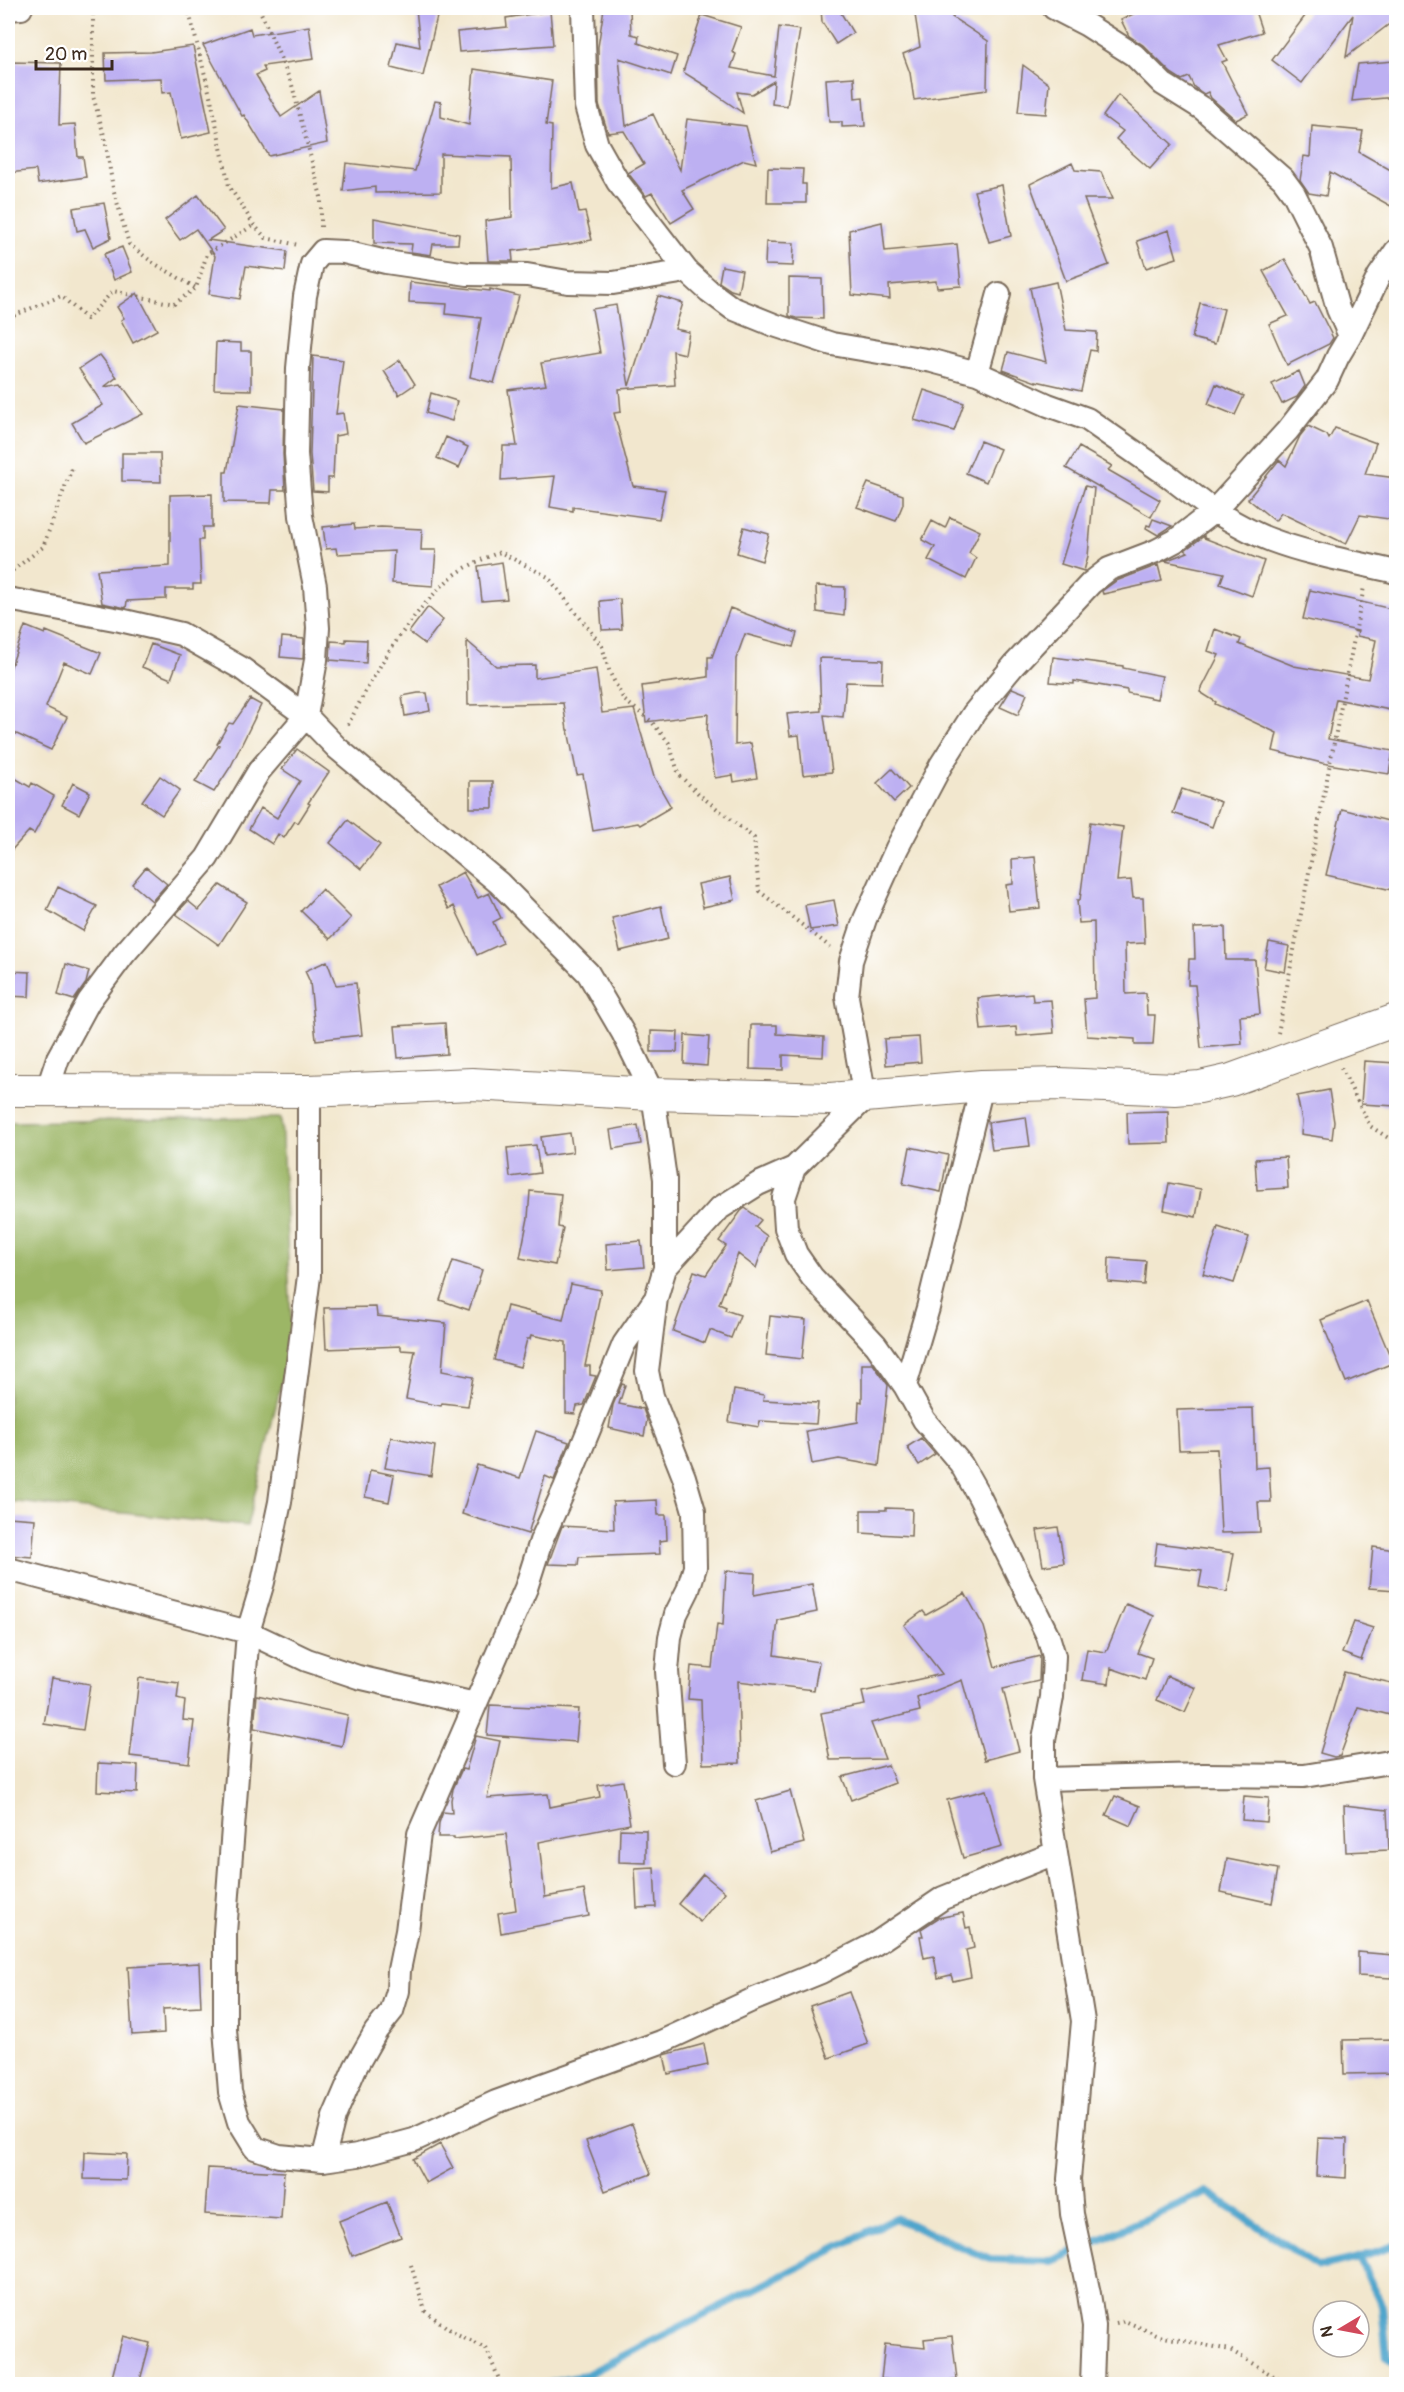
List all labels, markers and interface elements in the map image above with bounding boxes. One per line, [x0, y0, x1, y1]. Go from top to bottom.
scale bar [36, 33, 112, 71]
text: 20 m [45, 43, 87, 66]
north arrow [1311, 2299, 1371, 2359]
text: N [1316, 2324, 1338, 2338]

